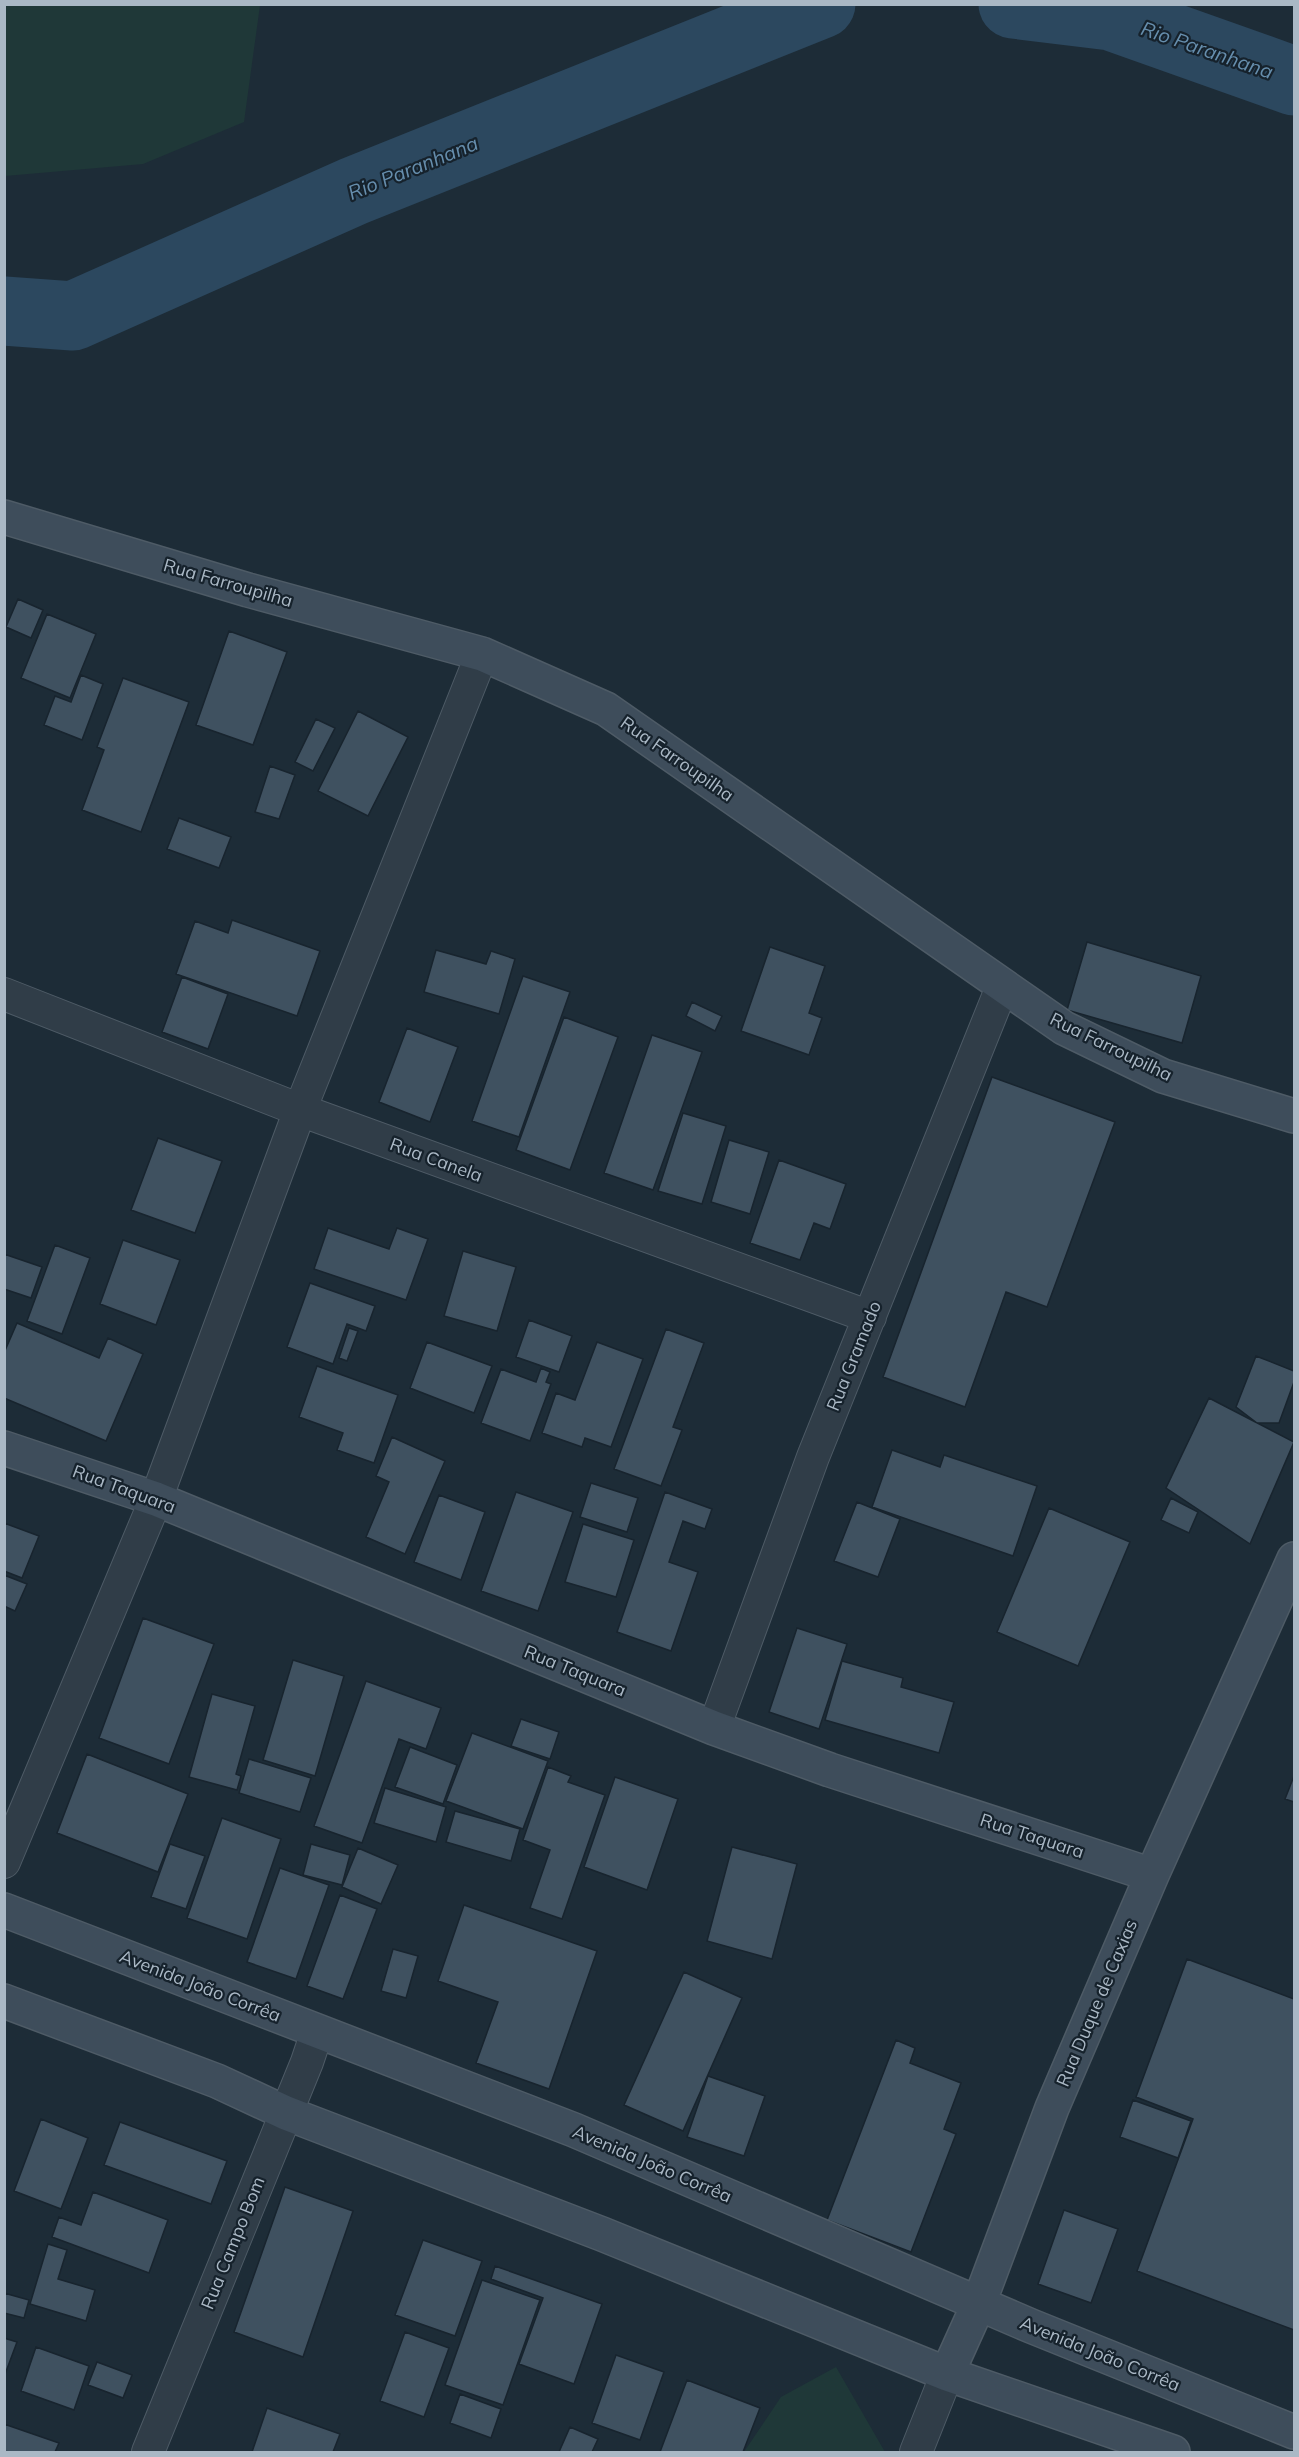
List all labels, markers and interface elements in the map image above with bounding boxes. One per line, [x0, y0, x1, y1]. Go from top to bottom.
water label: Rio Paranhana [1138, 15, 1277, 84]
water label: Rio Paranhana [344, 130, 482, 205]
street label: Rua Farroupilha [161, 553, 295, 612]
street label: Rua Farroupilha [616, 711, 738, 806]
street label: Rua Farroupilha [1046, 1007, 1176, 1086]
street label: Rua Canela [387, 1132, 485, 1187]
street label: Rua Gramado [821, 1298, 886, 1414]
street label: Rua Taquara [70, 1459, 179, 1518]
street label: Rua Taquara [521, 1640, 630, 1701]
street label: Rua Taquara [977, 1808, 1087, 1863]
street label: Rua Duque de Caxias [1051, 1916, 1142, 2090]
street label: Avenida João Corrêa [116, 1944, 284, 2027]
street label: Avenida João Corrêa [569, 2120, 735, 2207]
street label: Rua Campo Bom [195, 2173, 270, 2313]
street label: Avenida João Corrêa [1017, 2311, 1184, 2396]

